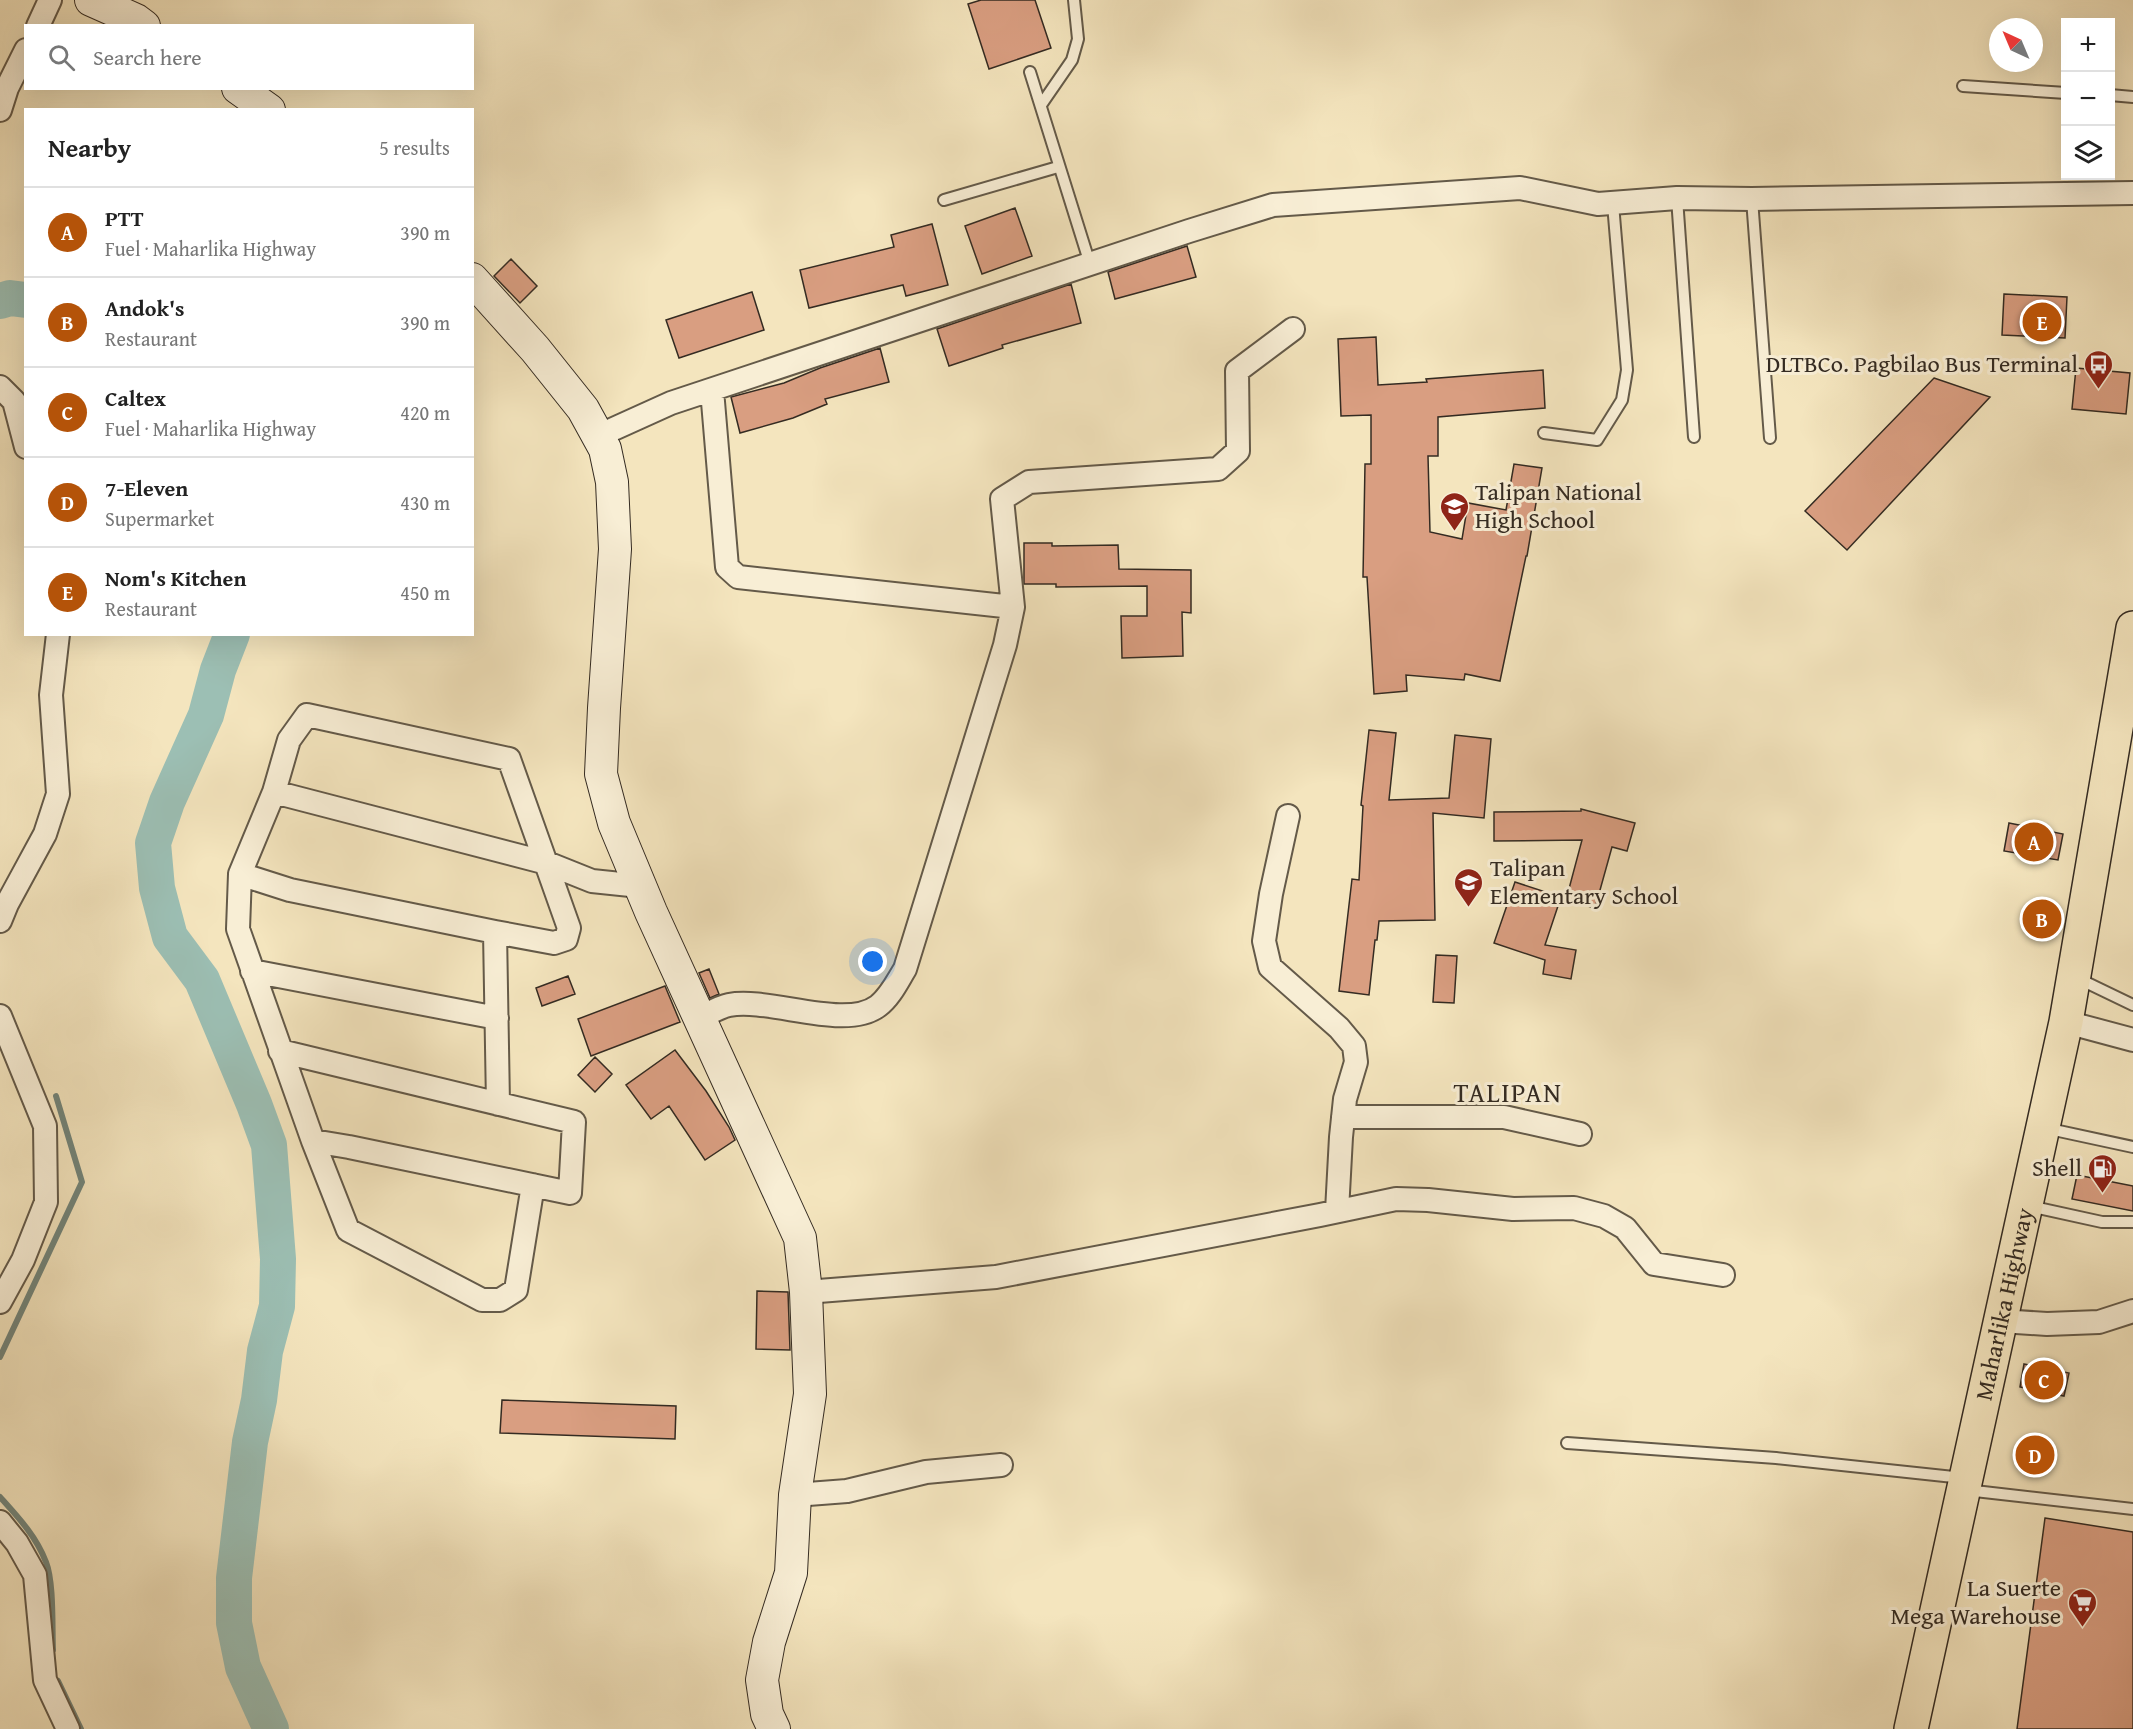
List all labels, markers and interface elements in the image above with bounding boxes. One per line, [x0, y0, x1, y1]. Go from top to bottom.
north arrow [1989, 18, 2043, 72]
map controls [2061, 18, 2115, 180]
button: + [2061, 18, 2115, 72]
search box [24, 24, 474, 90]
icon: search [45, 41, 78, 74]
text: Search here [93, 41, 202, 73]
button: − [2061, 72, 2115, 126]
button: layers [2061, 126, 2115, 180]
text: Nearby [48, 128, 131, 167]
text: 5 results [379, 133, 450, 162]
text: PTT [105, 202, 144, 234]
text: A [61, 218, 74, 247]
text: 390 m [400, 218, 450, 247]
text: Fuel · Maharlika Highway [105, 234, 316, 263]
text: Andok's [105, 292, 185, 324]
pin: E [2022, 300, 2062, 344]
text: B [61, 308, 74, 337]
text: 390 m [400, 308, 450, 337]
text: Restaurant [105, 324, 197, 353]
place label: DLTBCo. Pagbilao Bus Terminal [1766, 346, 2078, 381]
bus stop icon: DLTBCo. Pagbilao Bus Terminal [2083, 348, 2115, 390]
text: Caltex [105, 382, 166, 414]
text: C [62, 398, 73, 427]
text: 420 m [400, 398, 450, 427]
text: Fuel · Maharlika Highway [105, 414, 316, 443]
text: 7-Eleven [105, 472, 188, 504]
place label: Talipan National High School [1475, 474, 1642, 537]
text: D [61, 488, 74, 517]
text: 430 m [400, 488, 450, 517]
school or university icon: Talipan National High School [1438, 490, 1470, 532]
text: Supermarket [105, 504, 214, 533]
text: Nom's Kitchen [105, 562, 246, 594]
text: E [62, 578, 73, 607]
text: 450 m [400, 578, 450, 607]
text: Restaurant [105, 594, 197, 623]
pin: A [2014, 820, 2054, 864]
place label: Talipan Elementary School [1490, 850, 1678, 913]
school or university icon: Talipan Elementary School [1453, 866, 1485, 908]
pin: B [2022, 896, 2062, 942]
your location [858, 947, 887, 976]
district label: TALIPAN [1454, 1072, 1562, 1112]
place label: Shell [2032, 1150, 2082, 1185]
fuel station icon: Shell [2087, 1152, 2119, 1194]
street label: Maharlika Highway [1966, 1204, 2042, 1404]
pin: C [2024, 1358, 2064, 1402]
pin: D [2016, 1432, 2054, 1478]
place label: La Suerte Mega Warehouse [1890, 1570, 2061, 1633]
supermarket icon: La Suerte Mega Warehouse [2066, 1586, 2098, 1628]

